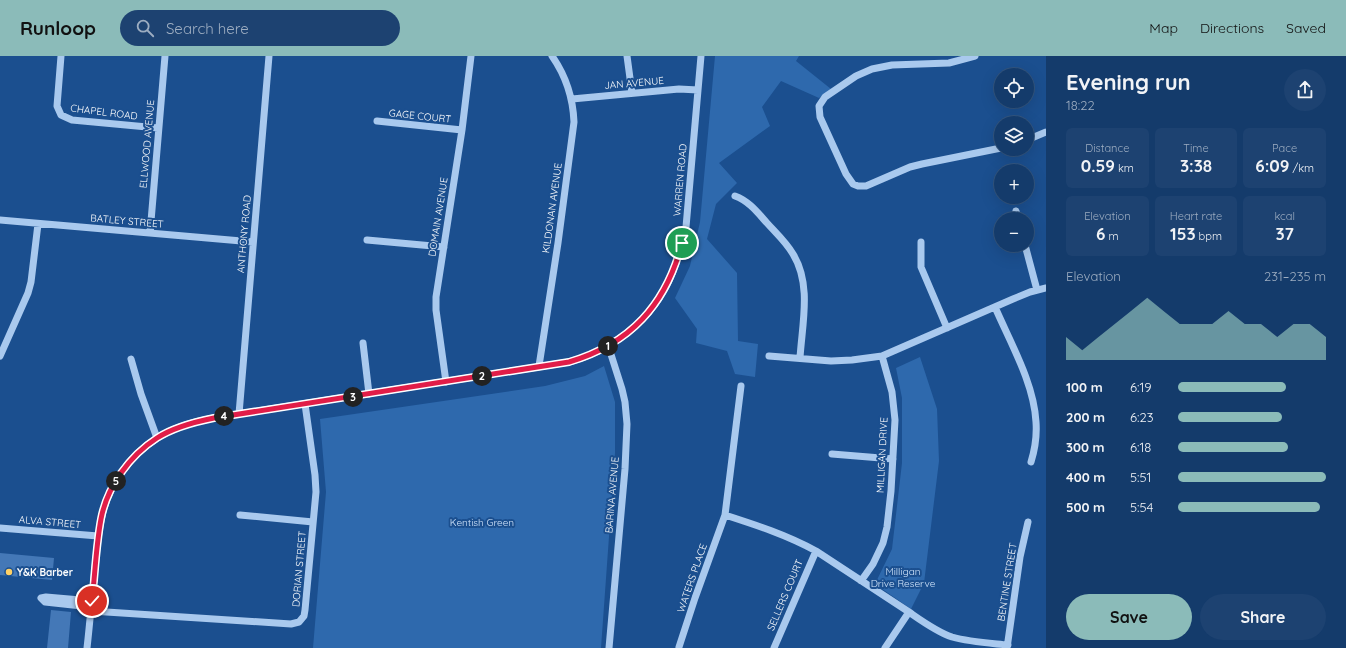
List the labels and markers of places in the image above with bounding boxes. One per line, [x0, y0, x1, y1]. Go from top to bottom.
pin [665, 226, 699, 260]
pin: 1 [598, 336, 618, 356]
pin: 2 [472, 366, 492, 386]
pin: 3 [343, 387, 363, 407]
pin: 4 [214, 406, 234, 426]
pin: 5 [106, 471, 126, 491]
place label: Y&K Barber [17, 566, 74, 579]
marker: Y&K Barber [4, 567, 14, 577]
pin [75, 584, 109, 618]

